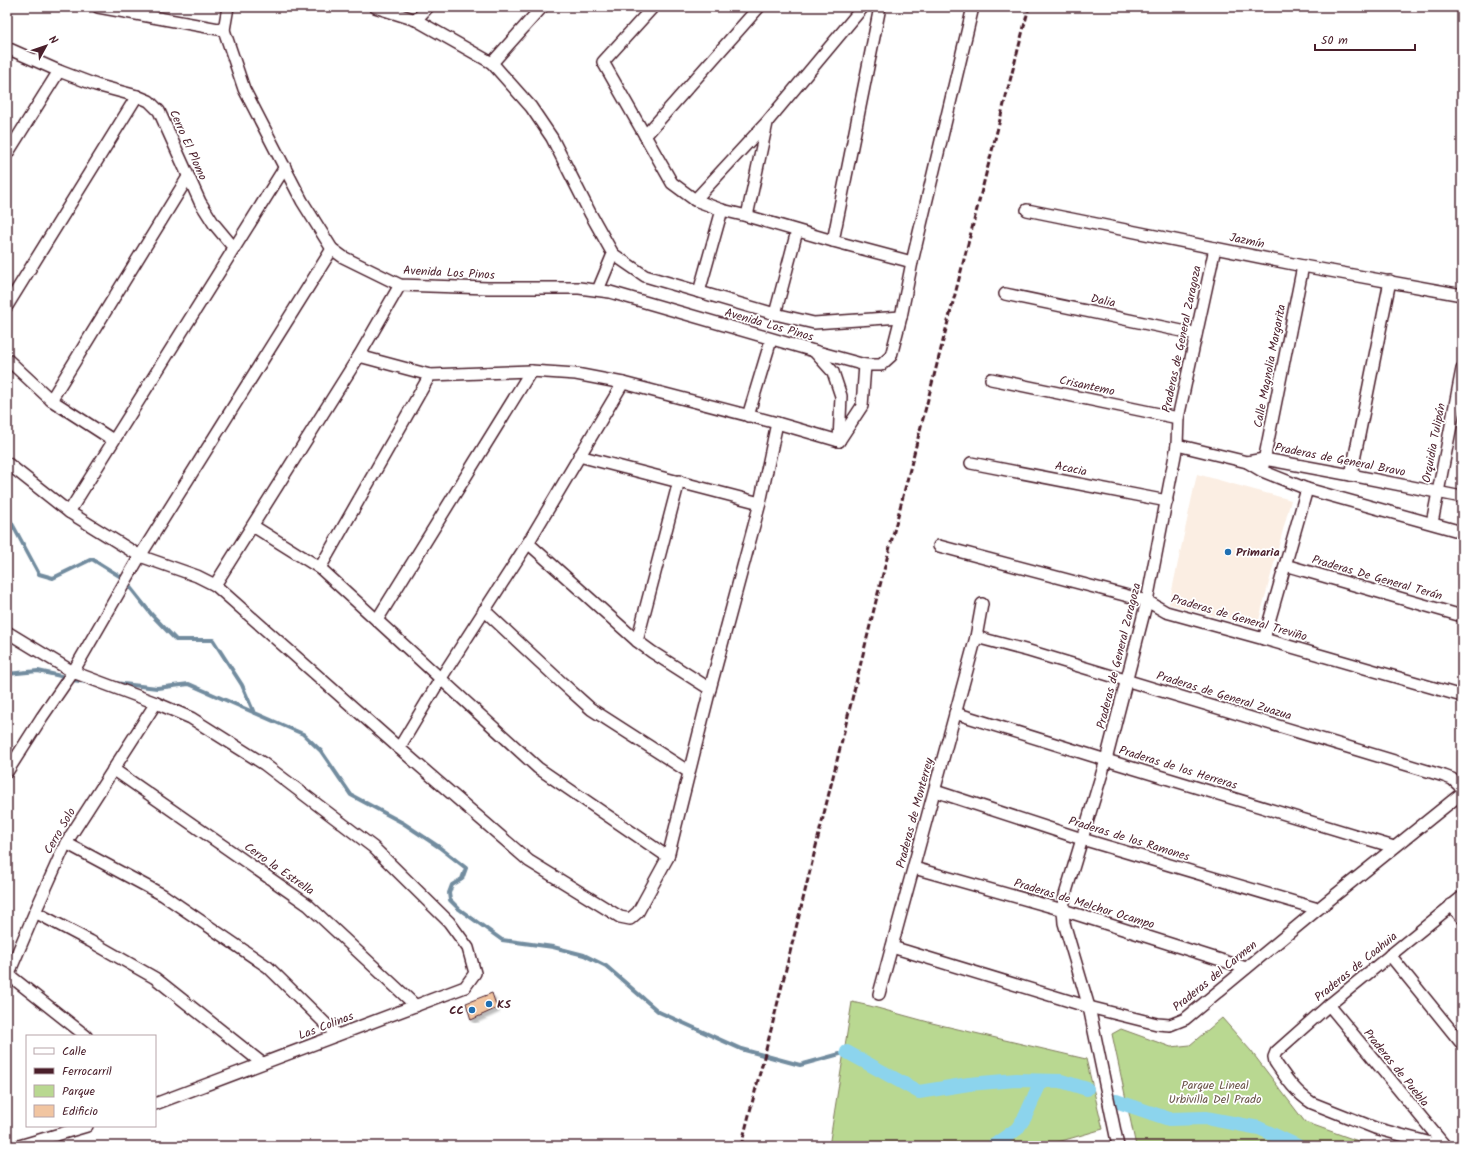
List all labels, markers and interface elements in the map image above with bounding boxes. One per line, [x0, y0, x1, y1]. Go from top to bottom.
north arrow [26, 26, 66, 66]
scale bar [1315, 26, 1415, 52]
text: 50 m [1321, 31, 1348, 50]
text: N [44, 32, 62, 49]
street label: Cerro El Plomo [164, 107, 212, 183]
street label: Jazmín [1228, 228, 1266, 254]
street label: Avenida Los Pinos [403, 261, 495, 285]
street label: Praderas de General Zaragoza [1157, 263, 1207, 414]
street label: Dalia [1089, 289, 1117, 313]
street label: Calle Magnolia Margarita [1249, 302, 1291, 429]
street label: Avenida Los Pinos [722, 303, 816, 347]
street label: Crisantemo [1058, 371, 1116, 401]
street label: Orquidia Tulipán [1417, 402, 1451, 484]
street label: Praderas de General Bravo [1273, 438, 1407, 482]
street label: Acacia [1053, 457, 1089, 481]
place label: Primaria [1236, 543, 1280, 562]
marker: Primaria [1223, 547, 1233, 557]
street label: Praderas De General Terán [1310, 550, 1444, 606]
street label: Praderas de General Zaragoza [1092, 581, 1146, 731]
street label: Praderas de General Treviño [1169, 589, 1309, 647]
street label: Praderas de General Zuazua [1154, 666, 1294, 726]
street label: Praderas de los Herreras [1116, 741, 1240, 795]
street label: Praderas de Monterrey [891, 755, 939, 870]
street label: Cerro Solo [39, 804, 81, 858]
street label: Praderas de los Ramones [1066, 811, 1192, 867]
street label: Cerro la Estrella [240, 838, 318, 900]
street label: Praderas de Melchor Ocampo [1011, 874, 1157, 934]
street label: Praderas de Coahuia [1310, 927, 1402, 1007]
street label: Praderas del Carmen [1168, 936, 1262, 1016]
place label: KS [497, 995, 511, 1014]
marker: KS [484, 999, 494, 1009]
place label: CC [449, 1001, 464, 1020]
marker: CC [467, 1005, 477, 1015]
street label: Las Colinas [296, 1007, 356, 1045]
street label: Praderas de Puebla [1358, 1025, 1434, 1111]
legend [26, 1035, 156, 1127]
text: Calle [62, 1042, 87, 1061]
text: Ferrocarril [62, 1062, 112, 1081]
park label: Parque Lineal Urbivilla Del Prado [1169, 1076, 1261, 1109]
text: Parque [62, 1082, 96, 1101]
text: Edificio [62, 1102, 98, 1121]

